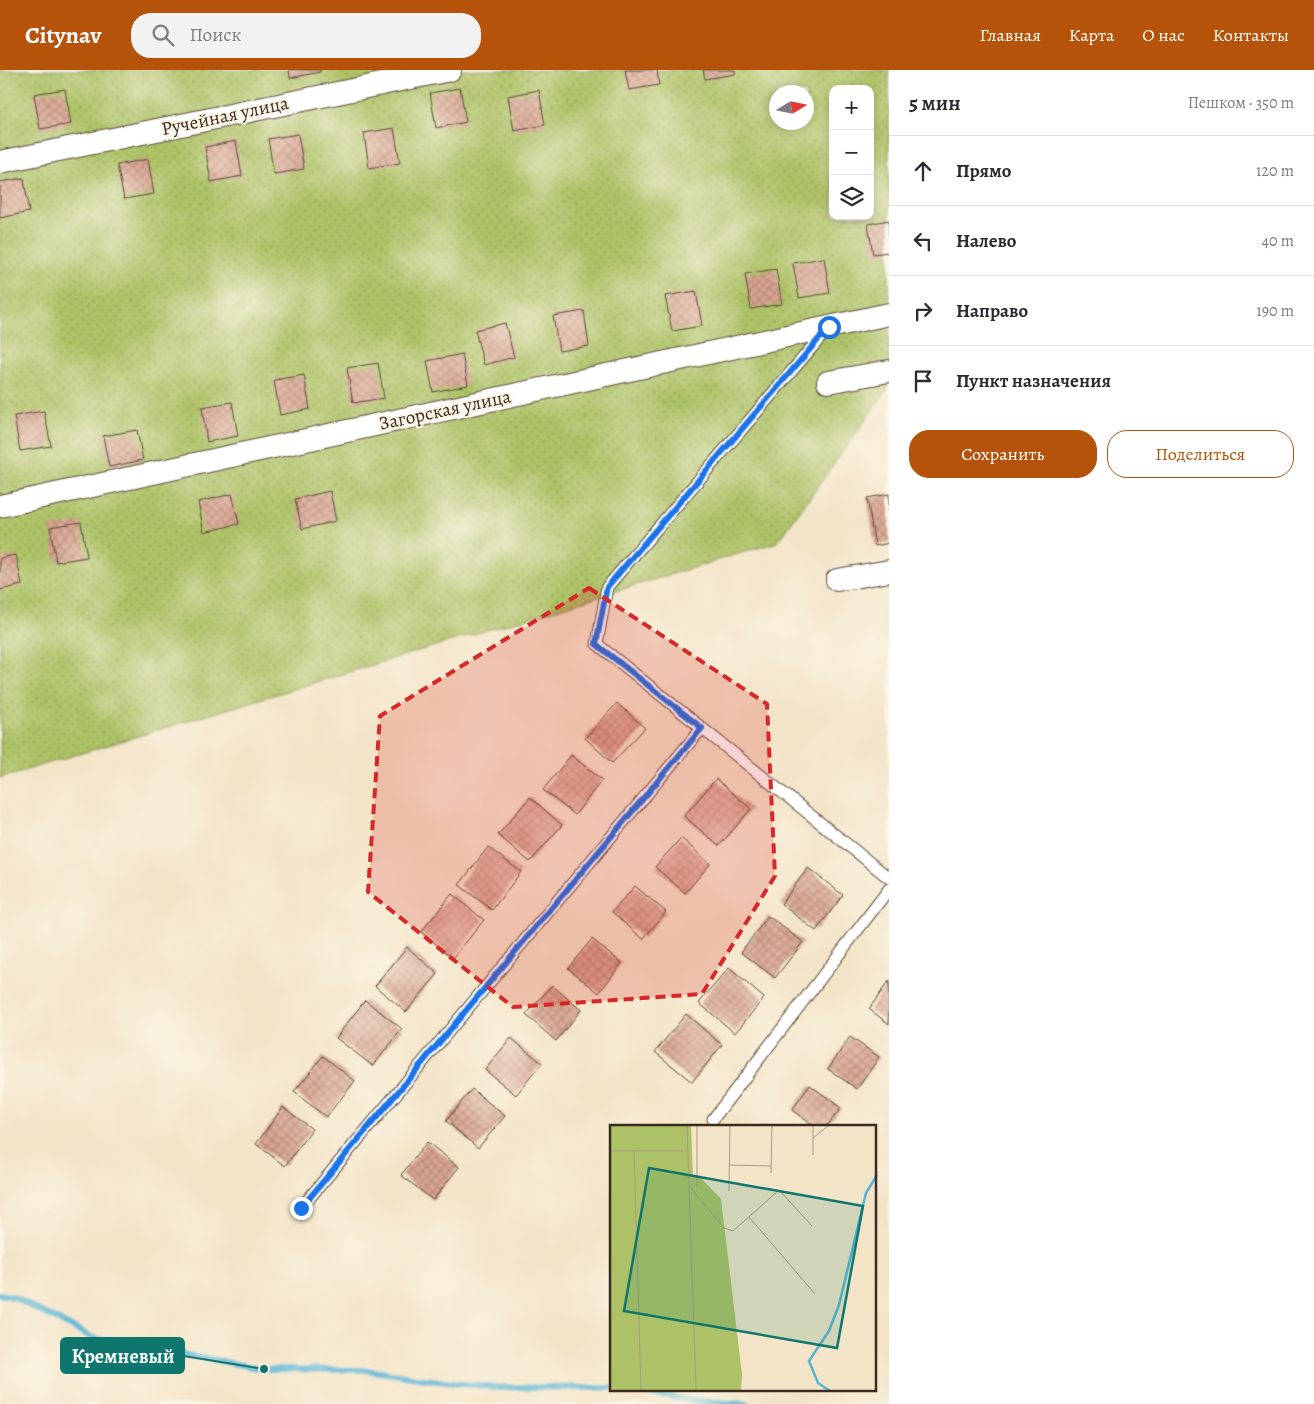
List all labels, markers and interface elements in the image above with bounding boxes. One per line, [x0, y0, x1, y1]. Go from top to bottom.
search box [131, 13, 481, 58]
text: Citynav [25, 19, 101, 51]
icon: search [149, 21, 177, 49]
text: Поиск [189, 22, 241, 48]
text: Главная [980, 23, 1041, 47]
text: Карта [1069, 23, 1114, 47]
text: О нас [1142, 23, 1185, 47]
text: Контакты [1213, 23, 1289, 47]
north arrow [769, 85, 814, 130]
map controls [829, 85, 874, 220]
button: + [829, 85, 874, 130]
text: 5 мин [909, 89, 961, 117]
street label: Ручейная улица [159, 90, 291, 142]
text: Пешком · 350 m [1188, 92, 1294, 114]
button: − [829, 130, 874, 175]
icon: ahead [909, 157, 937, 185]
text: Прямо [956, 158, 1011, 184]
text: 120 m [1256, 160, 1294, 182]
button: layers [829, 175, 874, 220]
icon: left [909, 227, 937, 255]
text: Налево [956, 228, 1016, 254]
text: 40 m [1262, 230, 1294, 252]
icon: right [909, 297, 937, 325]
text: Направо [956, 298, 1028, 324]
text: 190 m [1256, 300, 1294, 322]
route start [818, 316, 841, 339]
icon: arrive [909, 367, 937, 395]
text: Пункт назначения [956, 368, 1111, 394]
street label: Загорская улица [377, 383, 514, 437]
button: Сохранить [909, 430, 1097, 478]
button: Поделиться [1107, 430, 1294, 478]
inset map [610, 1125, 876, 1392]
route end [290, 1197, 313, 1220]
callout: Кремневый [61, 1338, 184, 1373]
text: Кремневый [71, 1343, 175, 1370]

